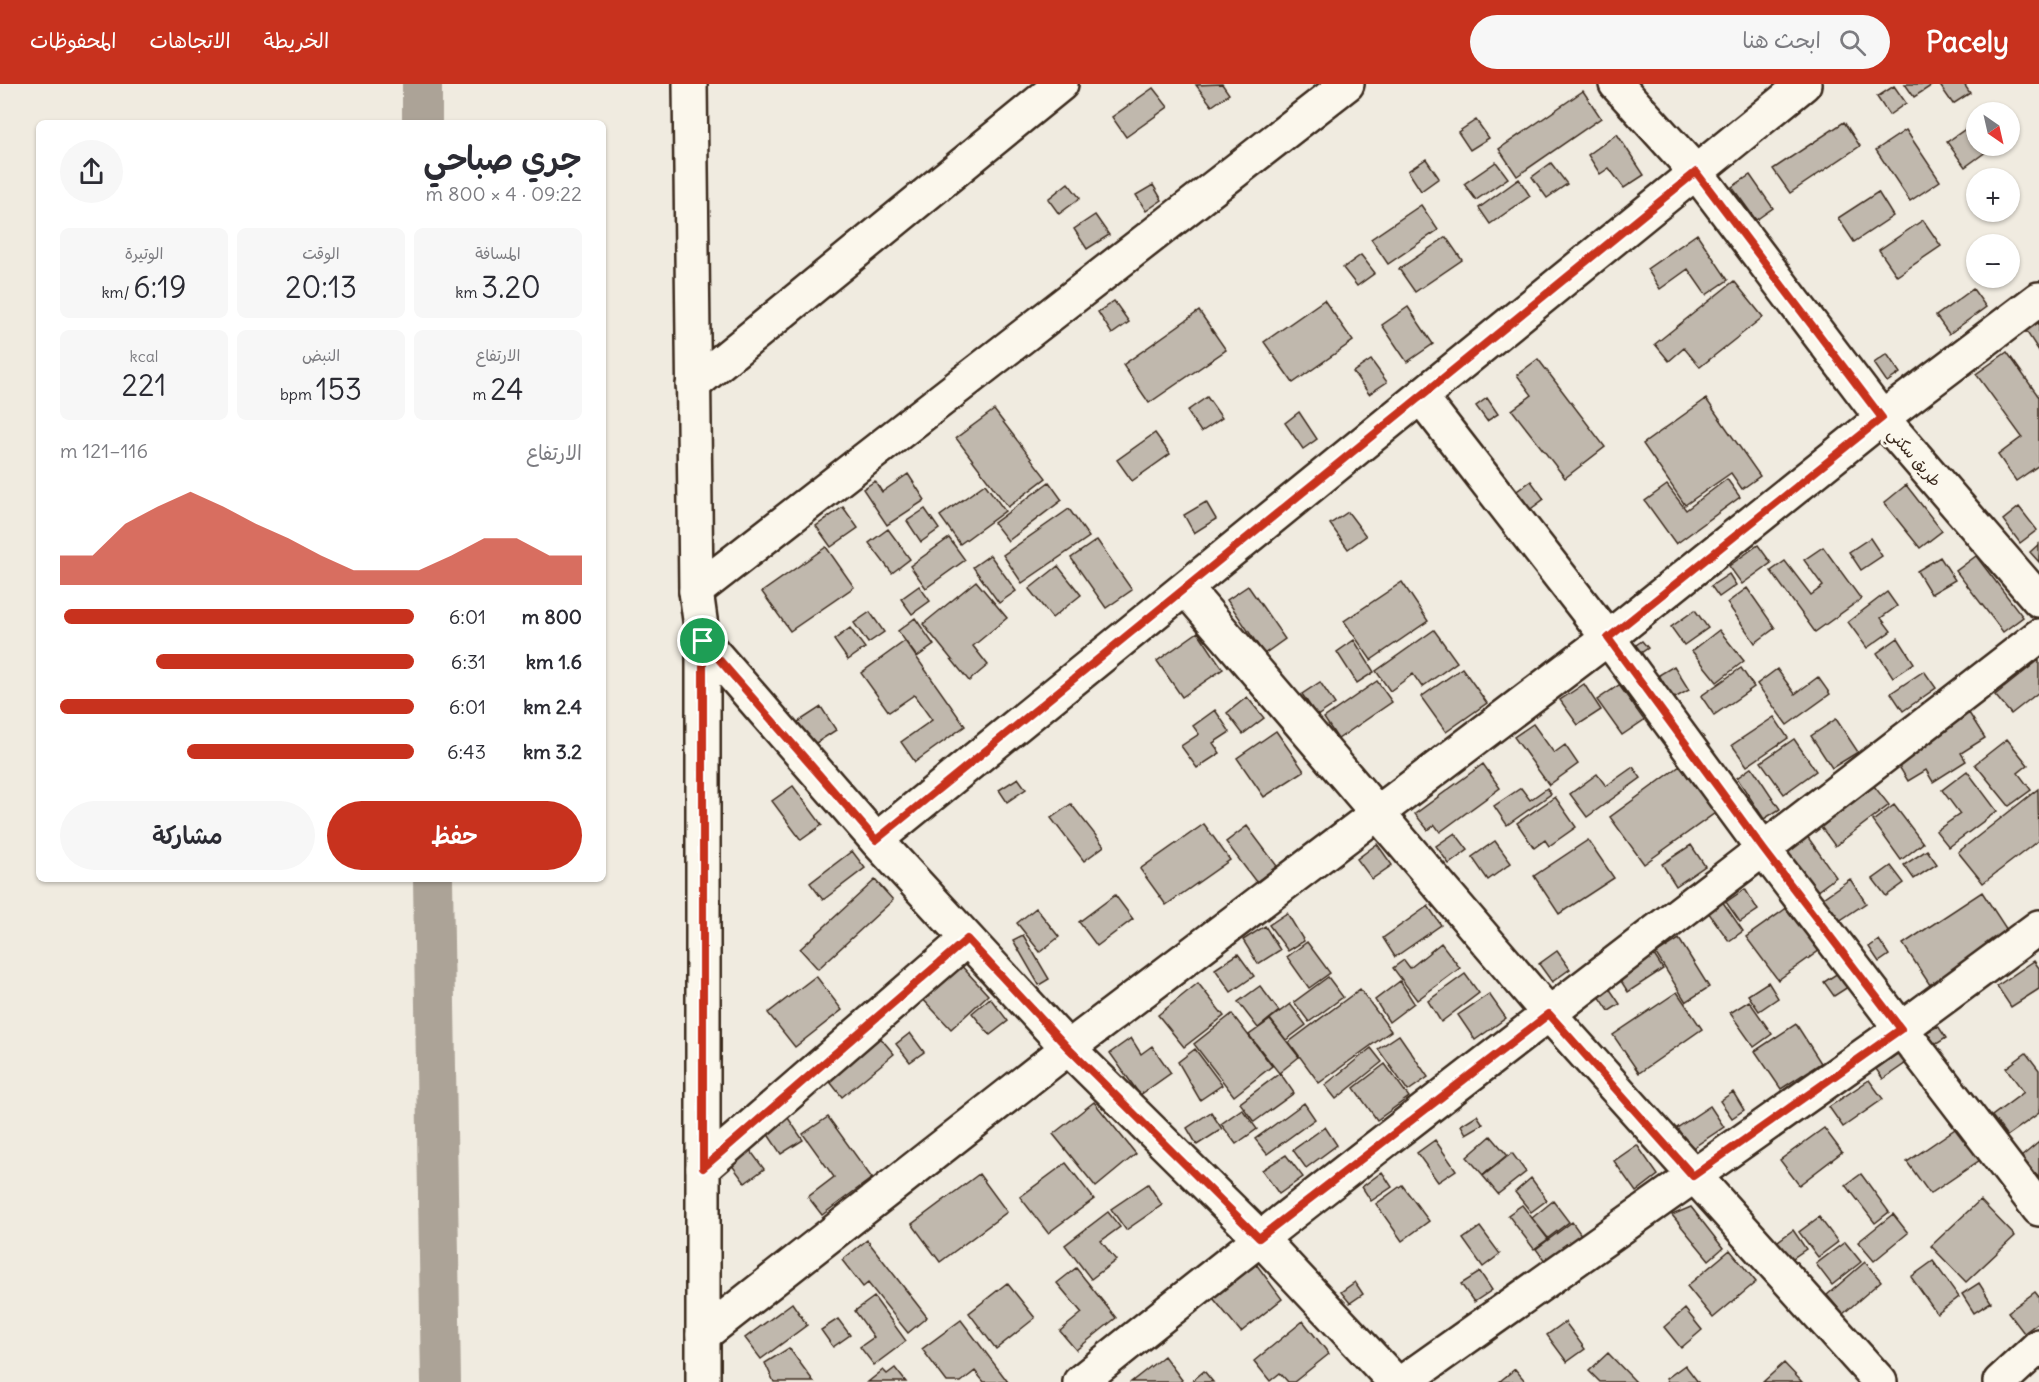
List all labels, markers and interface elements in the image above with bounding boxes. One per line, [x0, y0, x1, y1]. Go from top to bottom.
search box [1470, 15, 1890, 69]
text: Pacely [1926, 24, 2009, 60]
text: ابحث هنا [1742, 26, 1821, 54]
icon: search [1836, 26, 1869, 59]
text: المحفوظات [30, 27, 116, 54]
text: الاتجاهات [149, 27, 231, 54]
text: الخريطة [264, 27, 329, 54]
north arrow [1966, 102, 2020, 156]
map controls [1966, 102, 2020, 288]
text: جري صباحي [423, 137, 582, 179]
button: share [60, 140, 123, 203]
button: + [1966, 168, 2020, 222]
text: 09:22 · 4 × 800 m [426, 181, 582, 206]
button: − [1966, 234, 2020, 288]
text: الوتيرة [125, 243, 163, 263]
text: الوقت [302, 243, 340, 263]
text: المسافة [475, 243, 521, 263]
text: 6:19 [133, 268, 187, 306]
text: 20:13 [285, 268, 357, 306]
text: 3.20 [481, 268, 541, 306]
text: /km [101, 282, 133, 302]
text: km [455, 282, 481, 302]
text: النبض [302, 345, 340, 365]
text: الارتفاع [476, 345, 520, 365]
text: kcal [130, 346, 158, 366]
text: 221 [122, 366, 166, 404]
text: 153 [316, 370, 362, 408]
text: 24 [490, 370, 524, 408]
text: bpm [280, 384, 316, 404]
text: m [472, 384, 490, 404]
street label: طريق سكني [1880, 423, 1946, 494]
text: 116–121 m [60, 438, 148, 463]
text: الارتفاع [526, 440, 582, 465]
text: 6:01 [449, 604, 486, 629]
text: 800 m [522, 604, 582, 629]
pin [677, 615, 728, 666]
icon: arrive [686, 624, 719, 657]
text: 6:31 [451, 649, 486, 674]
text: 1.6 km [526, 649, 582, 674]
text: 6:01 [449, 694, 486, 719]
text: 2.4 km [523, 694, 582, 719]
text: 6:43 [447, 739, 486, 764]
text: 3.2 km [523, 739, 582, 764]
button: مشاركة [60, 801, 315, 870]
button: حفظ [327, 801, 582, 870]

